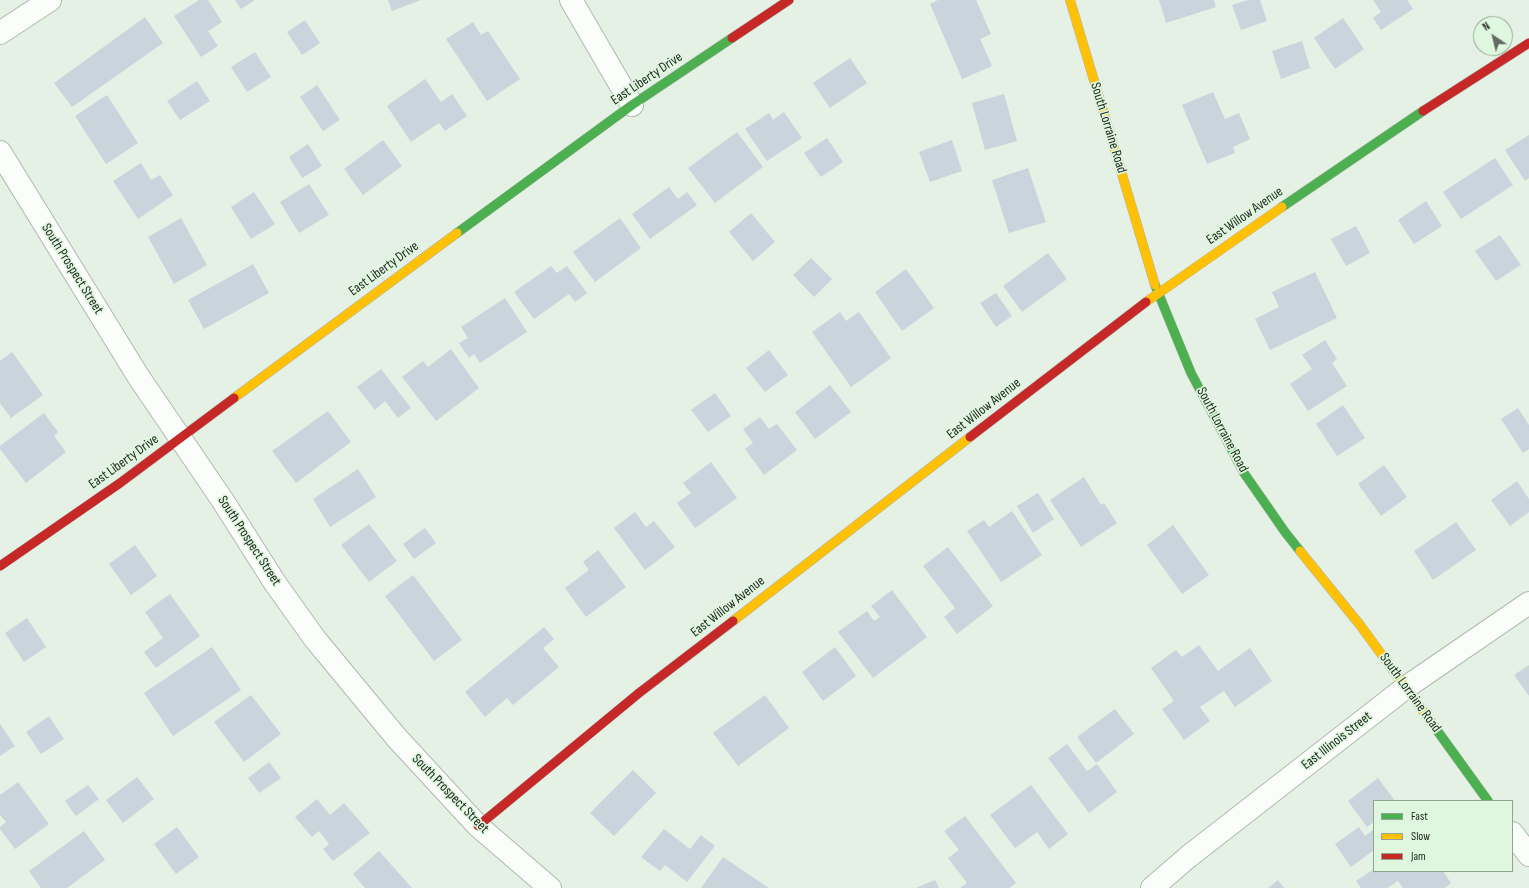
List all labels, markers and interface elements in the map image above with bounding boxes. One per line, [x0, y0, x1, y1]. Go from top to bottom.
north arrow [1473, 16, 1513, 56]
text: N [1480, 20, 1493, 34]
street label: East Liberty Drive [608, 49, 686, 109]
street label: South Lorraine Road [1086, 81, 1130, 175]
street label: East Willow Avenue [1204, 183, 1286, 249]
street label: South Prospect Street [37, 221, 107, 317]
street label: East Liberty Drive [346, 238, 422, 300]
street label: East Willow Avenue [944, 375, 1024, 443]
street label: South Lorraine Road [1193, 385, 1251, 475]
street label: East Liberty Drive [86, 431, 162, 493]
street label: South Prospect Street [214, 493, 284, 589]
street label: East Willow Avenue [688, 573, 768, 641]
street label: South Lorraine Road [1376, 650, 1444, 736]
street label: East Illinois Street [1298, 708, 1376, 774]
street label: South Prospect Street [408, 751, 492, 837]
legend [1373, 800, 1513, 872]
text: Fast [1411, 809, 1428, 824]
text: Slow [1411, 829, 1430, 844]
text: Jam [1411, 849, 1426, 864]

